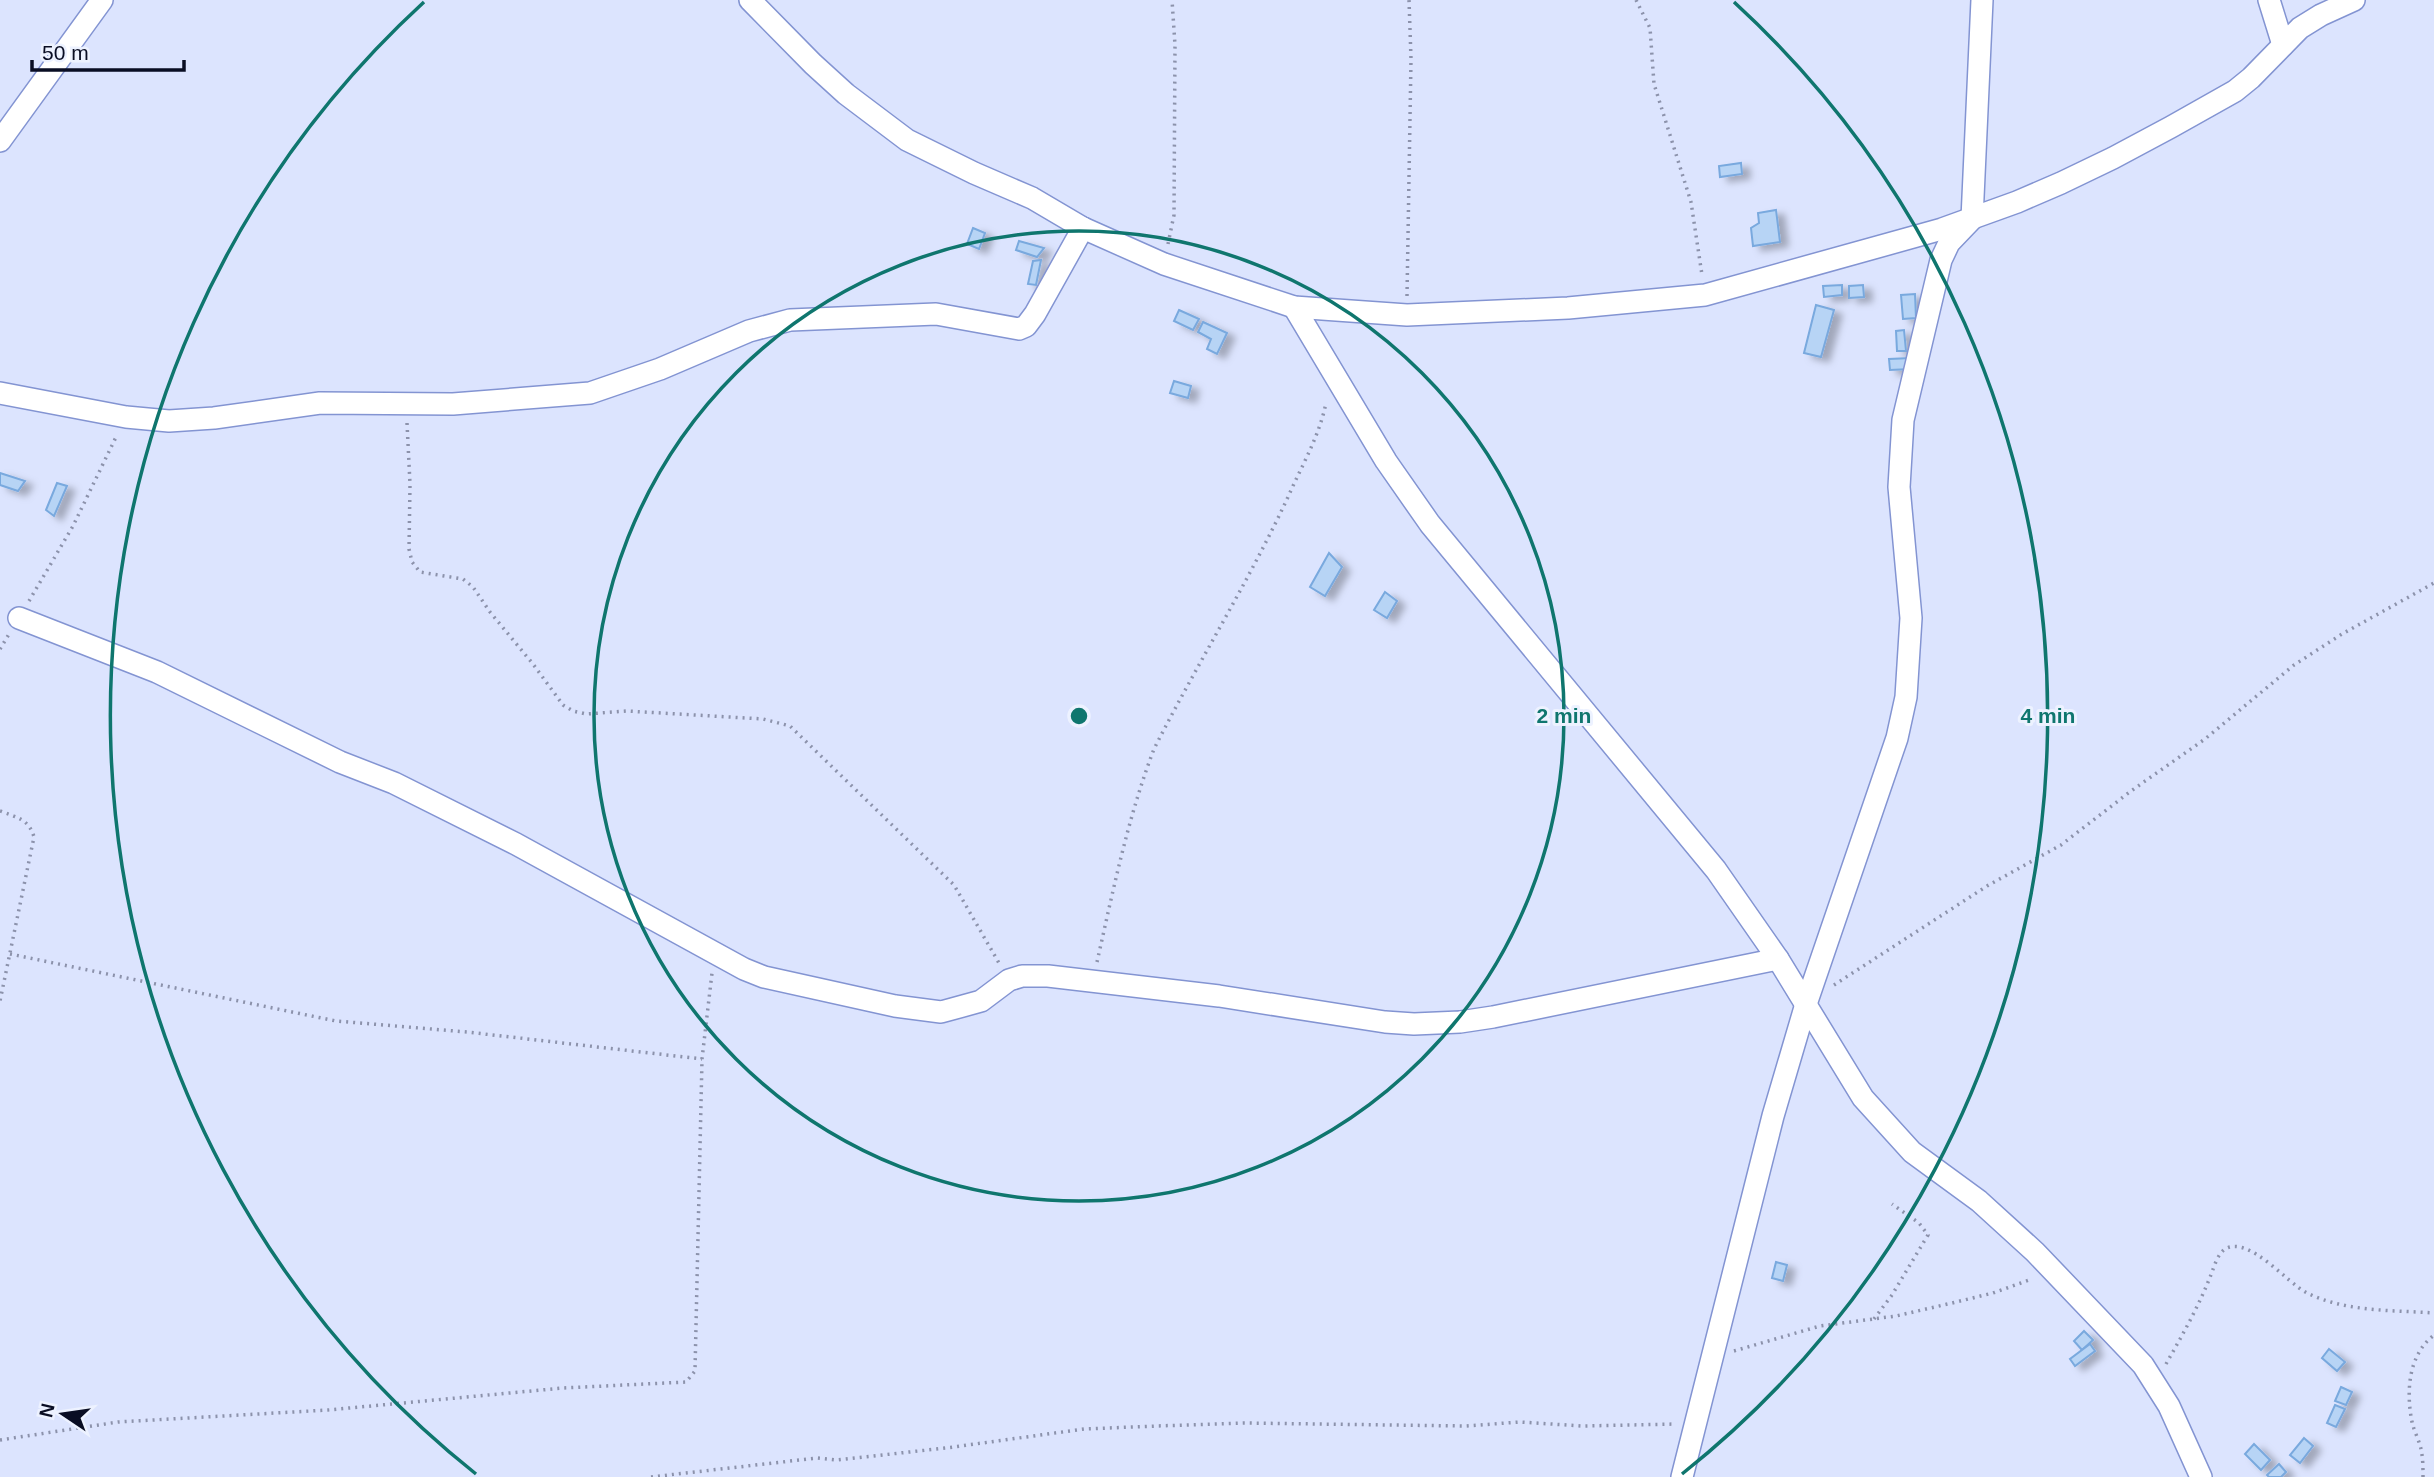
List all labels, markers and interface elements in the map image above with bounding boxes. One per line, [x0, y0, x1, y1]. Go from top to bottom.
scale bar [32, 28, 184, 72]
text: 50 m [42, 41, 89, 64]
centre of rings [1067, 704, 1091, 728]
text: 2 min [1537, 704, 1591, 727]
text: 4 min [2021, 704, 2075, 727]
north arrow [28, 1379, 98, 1449]
text: N [35, 1401, 59, 1419]

